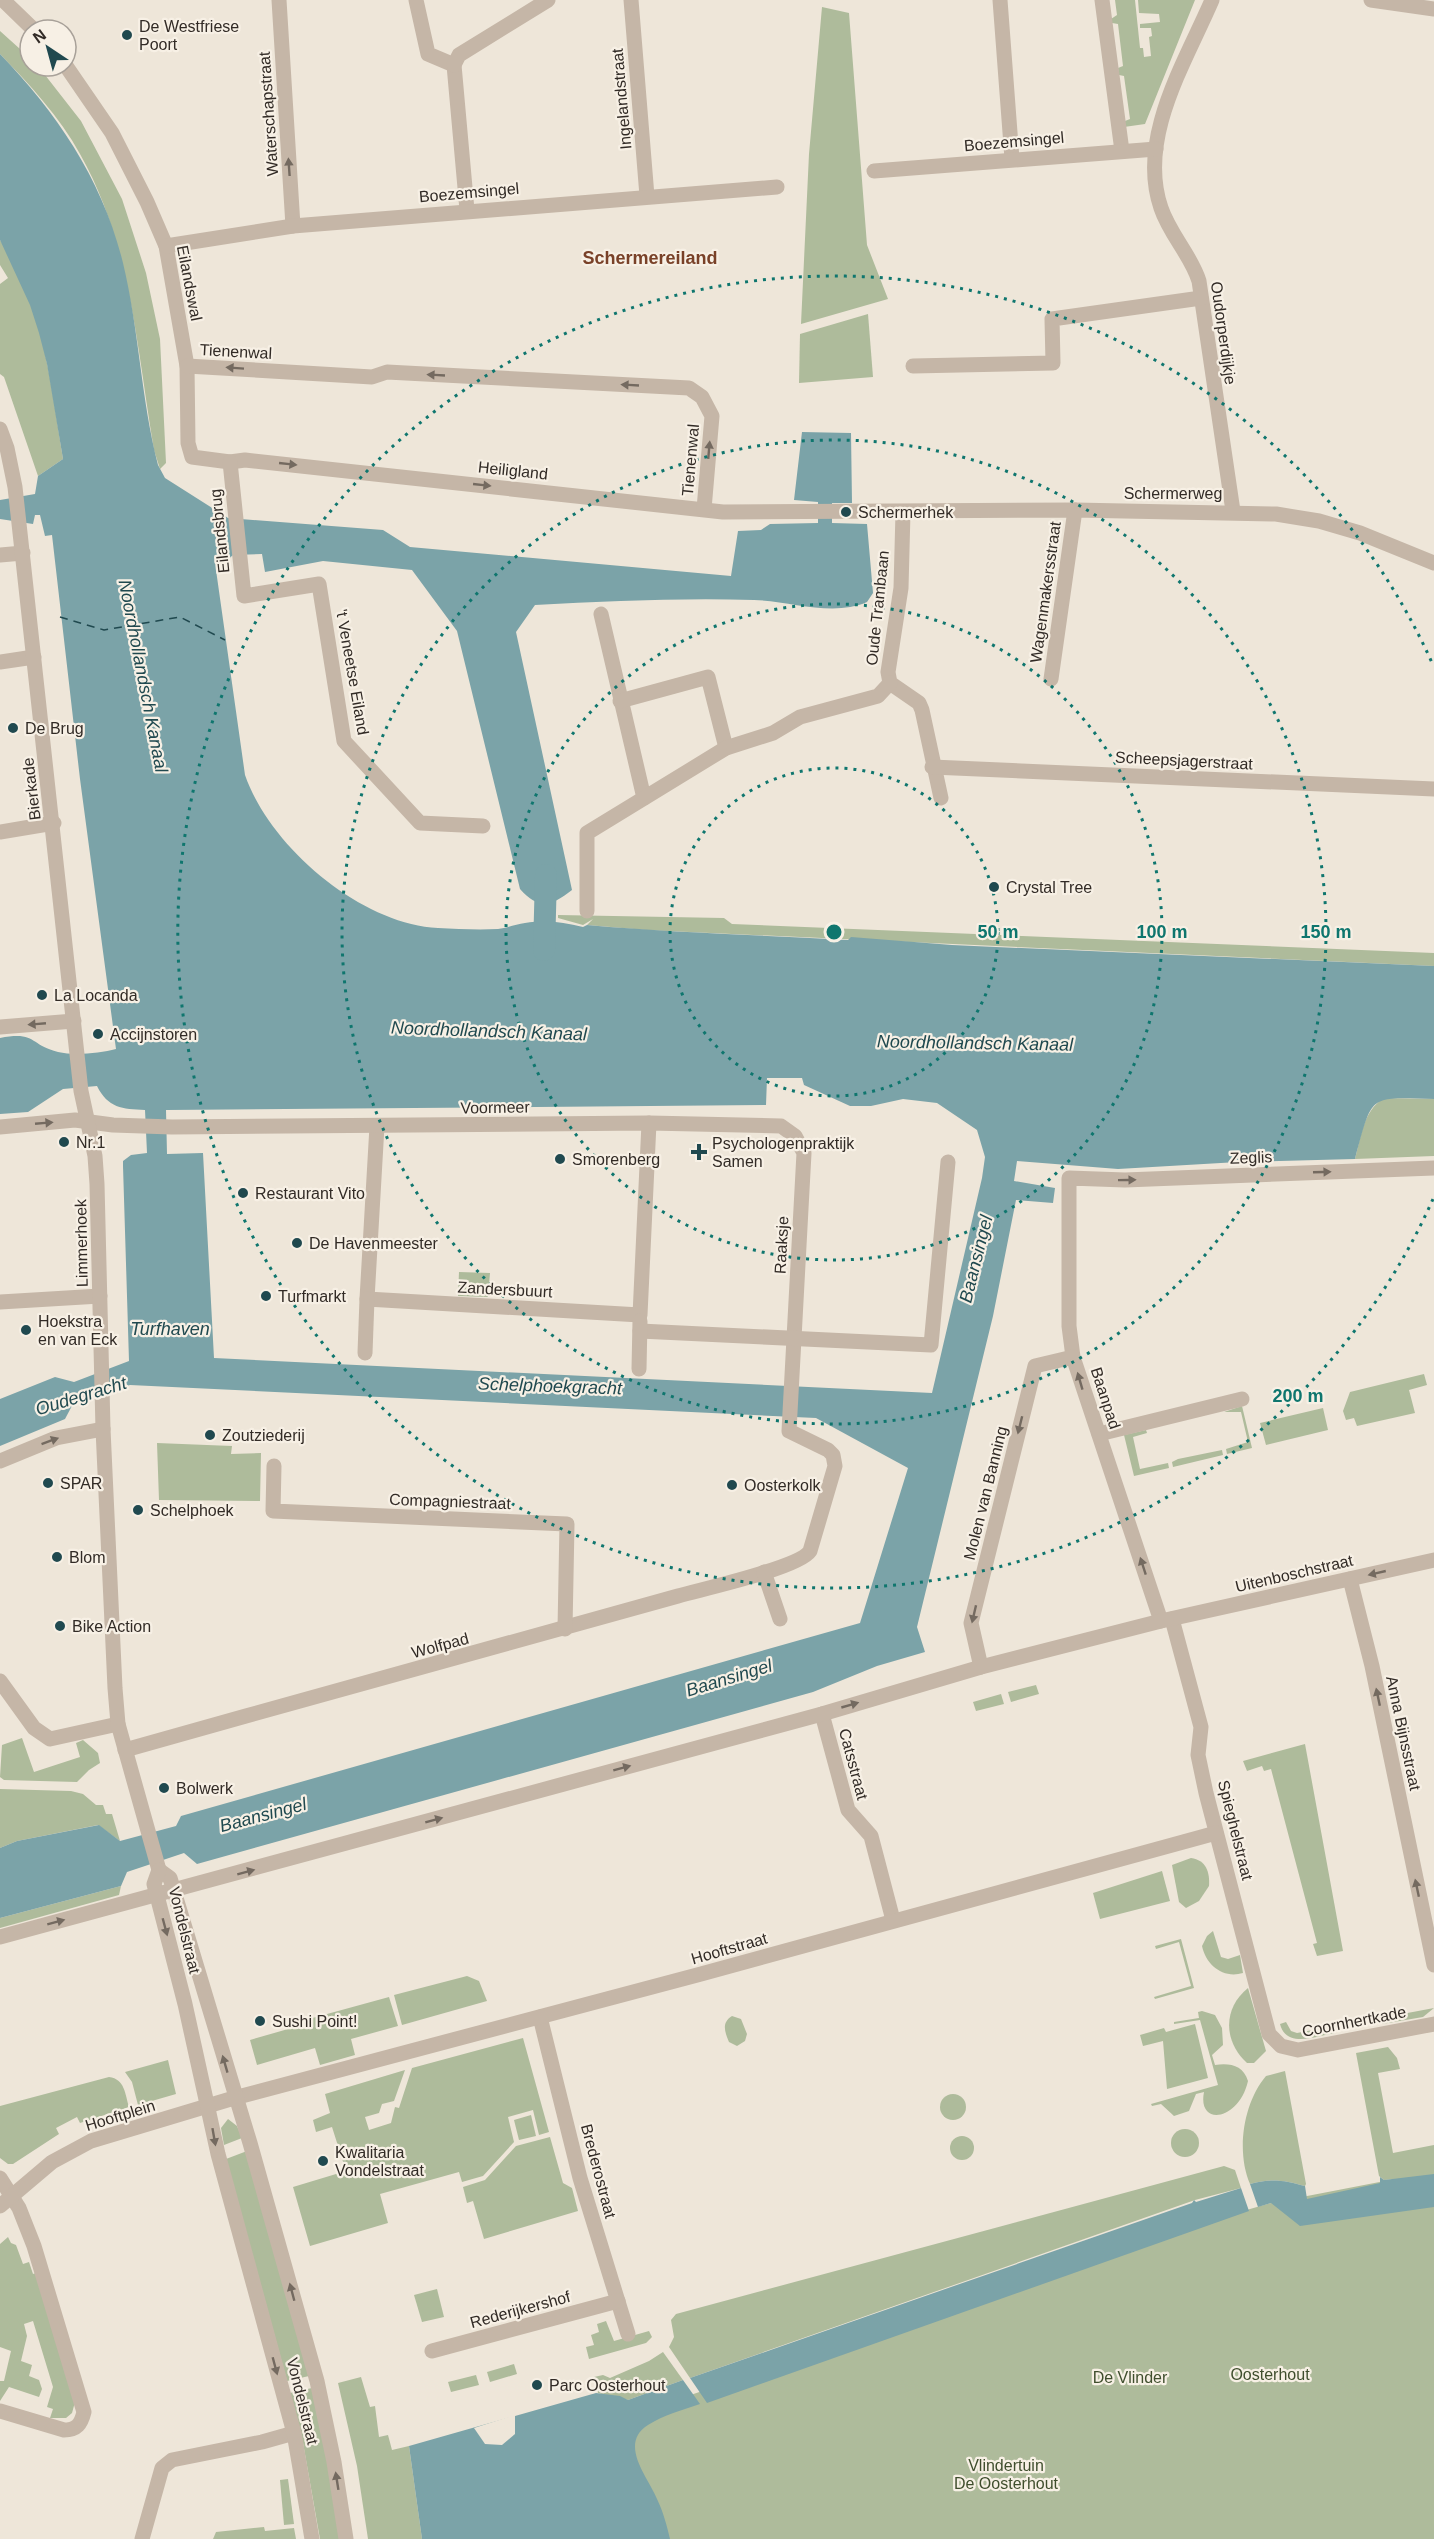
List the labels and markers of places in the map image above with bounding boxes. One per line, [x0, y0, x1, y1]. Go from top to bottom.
place label: De Westfriese Poort [139, 18, 239, 53]
marker: De Westfriese Poort [120, 28, 134, 42]
place label: Schermerhek [858, 504, 954, 521]
marker: Schermerhek [839, 505, 853, 519]
place label: De Brug [25, 720, 84, 737]
marker: De Brug [6, 721, 20, 735]
place label: Crystal Tree [1006, 879, 1092, 896]
marker: Crystal Tree [987, 880, 1001, 894]
centre of rings [824, 922, 844, 942]
place label: La Locanda [54, 987, 138, 1004]
marker: La Locanda [35, 988, 49, 1002]
place label: Accijnstoren [110, 1026, 197, 1043]
marker: Accijnstoren [91, 1027, 105, 1041]
place label: Nr.1 [76, 1134, 105, 1151]
marker: Nr.1 [57, 1135, 71, 1149]
place label: Psychologenpraktijk Samen [712, 1135, 855, 1170]
marker: Psychologenpraktijk Samen [690, 1143, 708, 1161]
place label: Smorenberg [572, 1151, 660, 1168]
marker: Smorenberg [553, 1152, 567, 1166]
place label: Restaurant Vito [255, 1185, 365, 1202]
marker: Restaurant Vito [236, 1186, 250, 1200]
place label: De Havenmeester [309, 1235, 439, 1252]
marker: De Havenmeester [290, 1236, 304, 1250]
place label: Turfmarkt [278, 1288, 346, 1305]
marker: Turfmarkt [259, 1289, 273, 1303]
place label: Hoekstra en van Eck [38, 1313, 118, 1348]
marker: Hoekstra en van Eck [19, 1323, 33, 1337]
place label: Zoutziederij [222, 1427, 305, 1444]
marker: Zoutziederij [203, 1428, 217, 1442]
place label: SPAR [60, 1475, 102, 1492]
marker: SPAR [41, 1476, 55, 1490]
place label: Oosterkolk [744, 1477, 821, 1494]
marker: Oosterkolk [725, 1478, 739, 1492]
place label: Schelphoek [150, 1502, 235, 1519]
marker: Schelphoek [131, 1503, 145, 1517]
place label: Blom [69, 1549, 105, 1566]
marker: Blom [50, 1550, 64, 1564]
place label: Bike Action [72, 1618, 151, 1635]
marker: Bike Action [53, 1619, 67, 1633]
place label: Bolwerk [176, 1780, 234, 1797]
marker: Bolwerk [157, 1781, 171, 1795]
place label: Sushi Point! [272, 2013, 357, 2030]
marker: Sushi Point! [253, 2014, 267, 2028]
place label: Kwalitaria Vondelstraat [335, 2144, 425, 2179]
marker: Kwalitaria Vondelstraat [316, 2154, 330, 2168]
place label: Parc Oosterhout [549, 2377, 666, 2394]
marker: Parc Oosterhout [530, 2378, 544, 2392]

